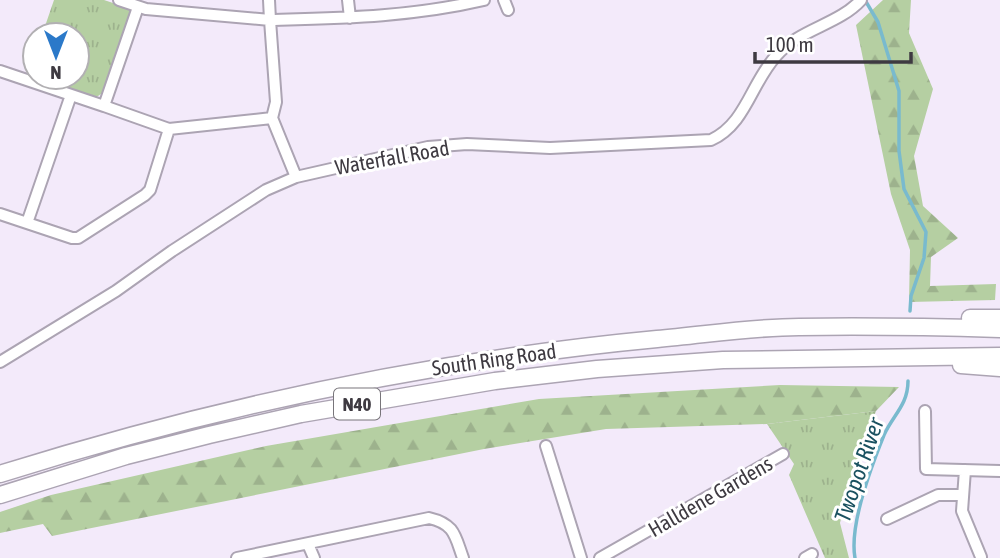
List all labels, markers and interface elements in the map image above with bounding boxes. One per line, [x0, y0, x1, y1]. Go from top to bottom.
north arrow [21, 21, 91, 91]
scale bar [755, 21, 911, 65]
text: 100 m [766, 32, 814, 56]
text: N [50, 62, 62, 84]
street label: Waterfall Road [333, 135, 451, 179]
street label: South Ring Road [430, 338, 558, 380]
road number: N40 [334, 388, 380, 420]
water label: Twopot River [829, 413, 889, 525]
street label: Halldene Gardens [644, 451, 776, 541]

